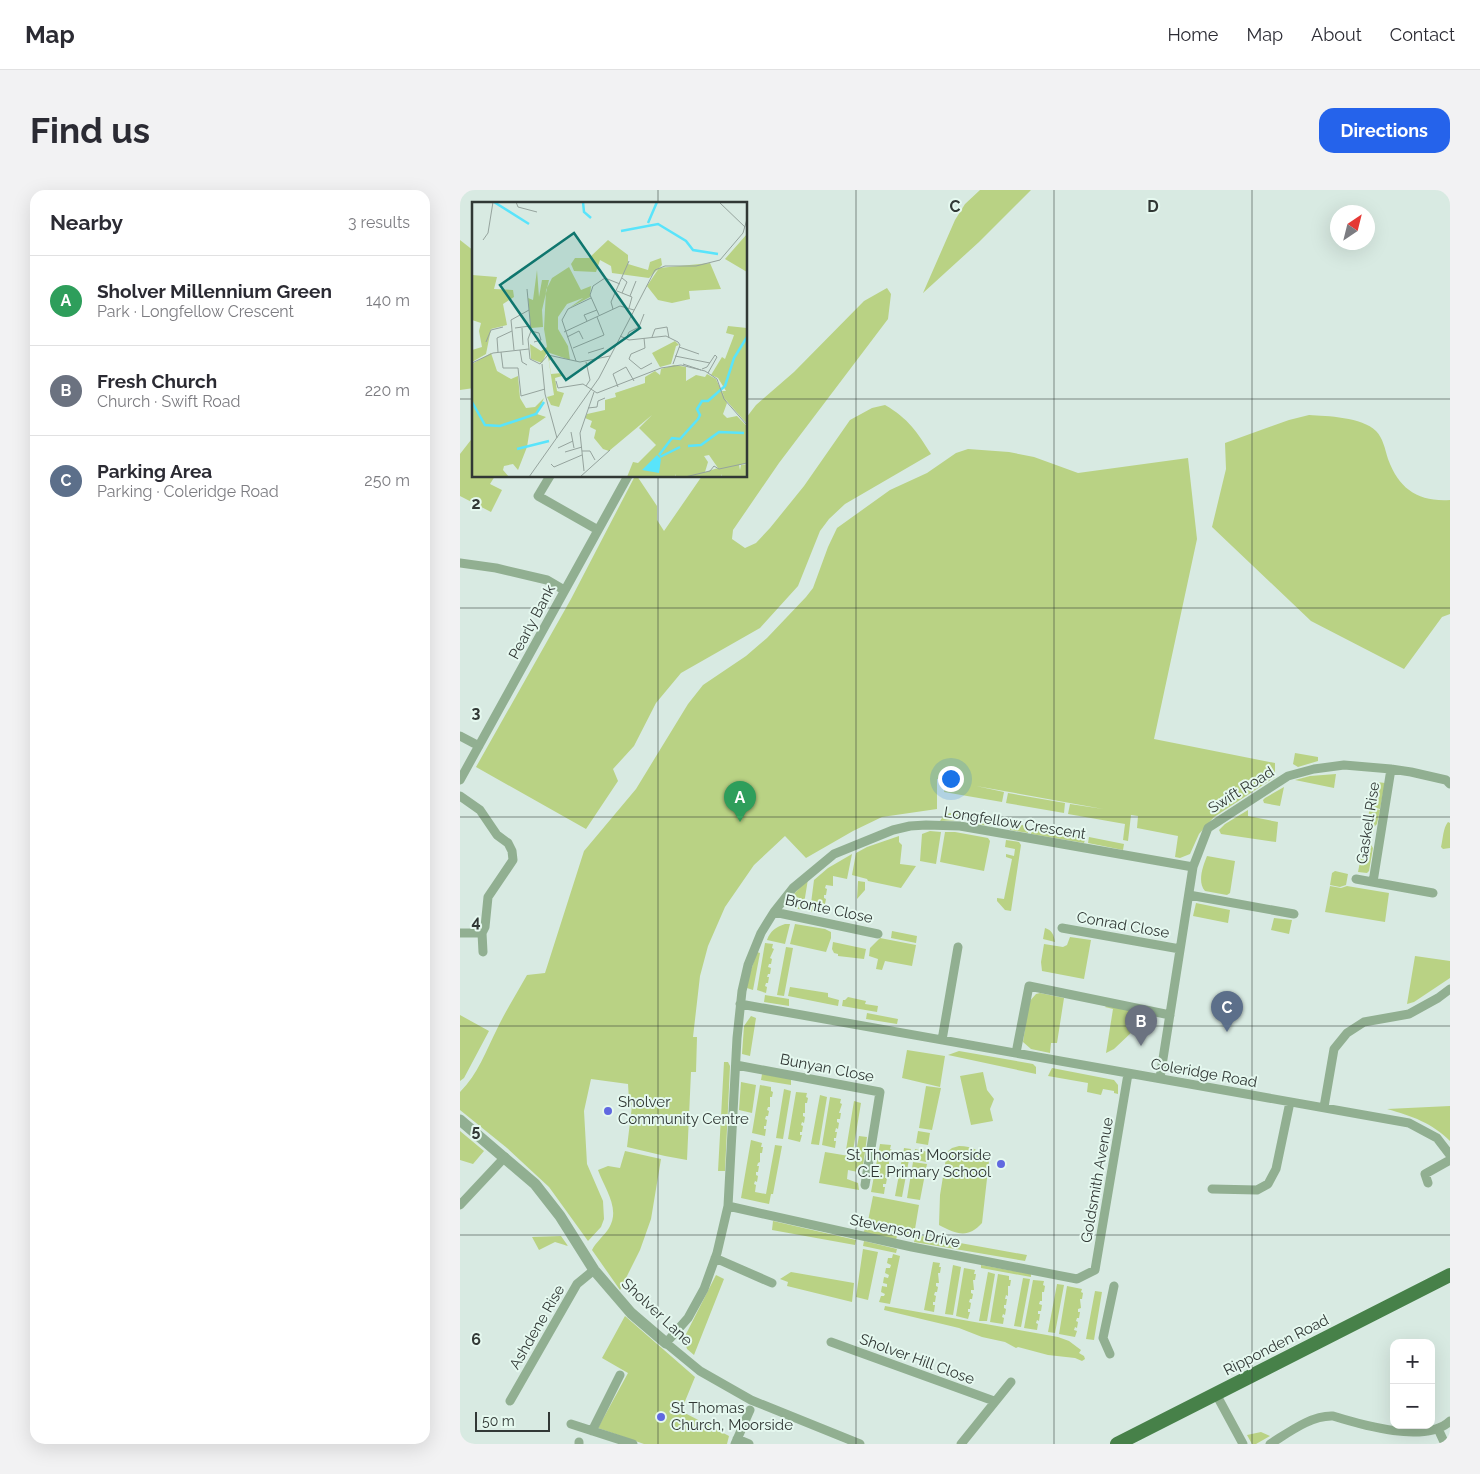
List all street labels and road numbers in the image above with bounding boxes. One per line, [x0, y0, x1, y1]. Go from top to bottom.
street label: Pearly Bank [505, 582, 559, 662]
street label: Swift Road [1205, 763, 1277, 817]
street label: Gaskell Rise [1353, 780, 1383, 865]
street label: Longfellow Crescent [943, 803, 1087, 843]
street label: Bronte Close [783, 891, 875, 927]
street label: Conrad Close [1075, 908, 1171, 942]
street label: Bunyan Close [778, 1050, 876, 1086]
street label: Coleridge Road [1149, 1055, 1259, 1091]
street label: Goldsmith Avenue [1077, 1116, 1117, 1244]
street label: Stevenson Drive [848, 1211, 962, 1252]
street label: Sholver Lane [618, 1275, 696, 1350]
street label: Ashdene Rise [506, 1281, 569, 1372]
street label: Ripponden Road [1220, 1311, 1332, 1379]
street label: Sholver Hill Close [857, 1330, 977, 1388]

